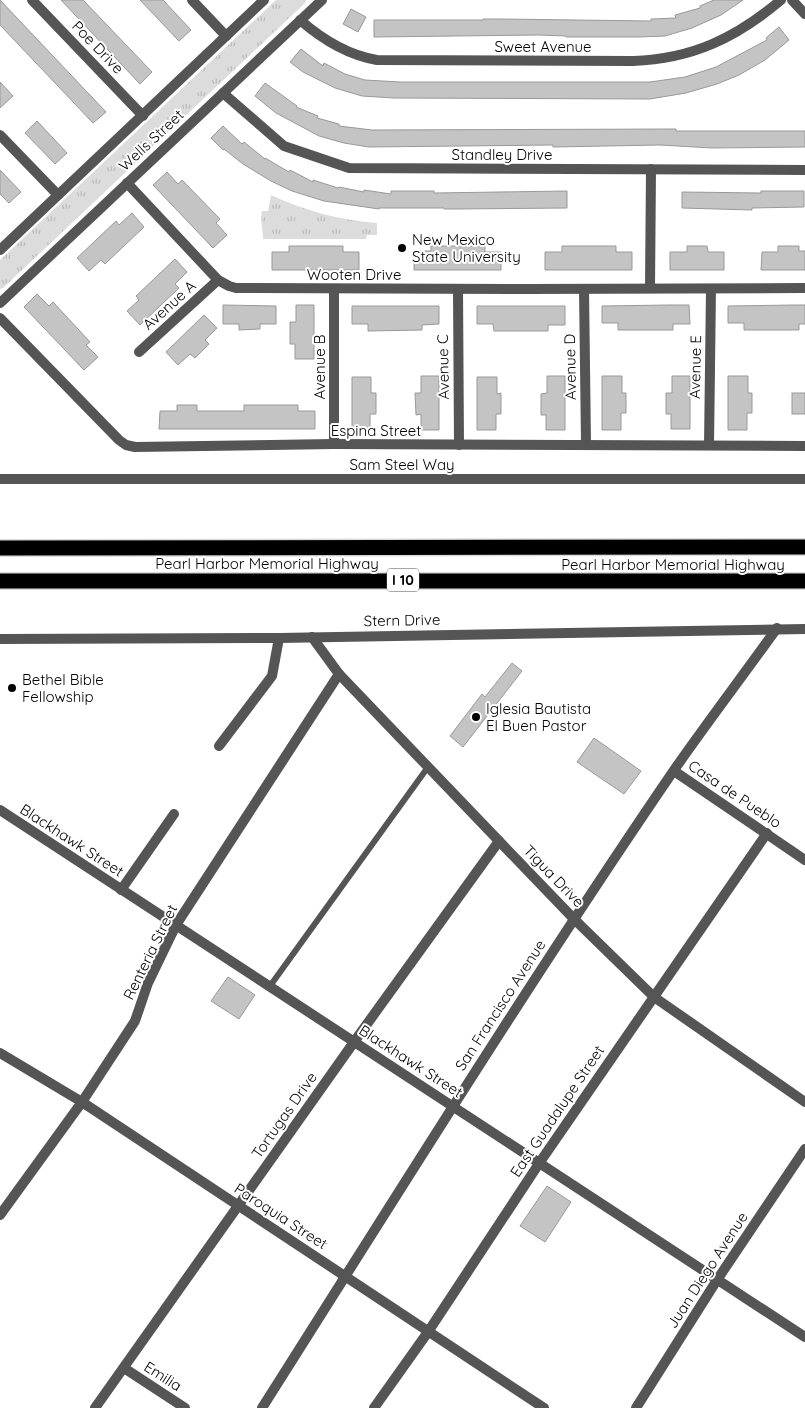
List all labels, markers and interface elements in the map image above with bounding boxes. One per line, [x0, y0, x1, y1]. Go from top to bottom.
street label: Poe Drive [68, 16, 128, 78]
street label: Sweet Avenue [494, 37, 592, 56]
street label: Wells Street [115, 105, 187, 175]
street label: Standley Drive [452, 145, 552, 164]
place label: New Mexico State University [412, 230, 521, 266]
marker: New Mexico State University [396, 242, 408, 254]
street label: Wooten Drive [307, 265, 401, 284]
street label: Avenue A [138, 276, 200, 334]
street label: Avenue B [310, 334, 329, 400]
street label: Avenue C [433, 334, 453, 400]
street label: Avenue D [560, 334, 580, 400]
street label: Avenue E [685, 335, 705, 399]
street label: Espina Street [331, 421, 421, 440]
street label: Sam Steel Way [349, 455, 455, 474]
street label: Pearl Harbor Memorial Highway [155, 554, 379, 573]
street label: Pearl Harbor Memorial Highway [561, 555, 785, 574]
road number: I 10 [387, 568, 419, 592]
street label: Stern Drive [364, 610, 440, 630]
place label: Bethel Bible Fellowship [22, 670, 104, 706]
marker: Bethel Bible Fellowship [6, 682, 18, 694]
place label: Iglesia Bautista El Buen Pastor [486, 699, 591, 735]
marker: Iglesia Bautista El Buen Pastor [470, 711, 482, 723]
street label: Casa de Pueblo [685, 756, 785, 832]
street label: Blackhawk Street [17, 799, 127, 881]
street label: Tigua Drive [520, 841, 588, 911]
street label: Renteria Street [119, 901, 181, 1003]
street label: San Francisco Avenue [451, 936, 549, 1074]
street label: Blackhawk Street [356, 1020, 466, 1102]
street label: East Guadalupe Street [506, 1042, 608, 1180]
street label: Tortugas Drive [247, 1068, 321, 1162]
street label: Paroquia Street [231, 1179, 331, 1253]
street label: Juan Diego Avenue [662, 1208, 752, 1332]
street label: Emilia [141, 1357, 185, 1395]

